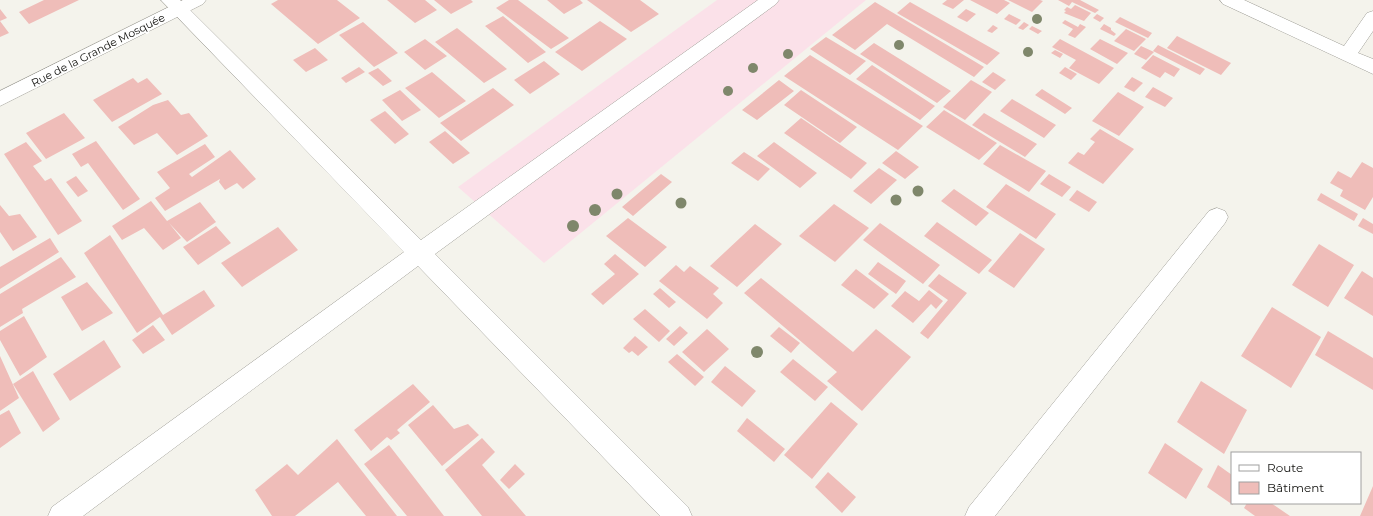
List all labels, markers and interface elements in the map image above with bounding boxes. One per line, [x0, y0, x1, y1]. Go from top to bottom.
street label: Rue de la Grande Mosquée [29, 10, 168, 90]
legend [1231, 452, 1361, 504]
text: Route [1267, 460, 1303, 475]
text: Bâtiment [1267, 480, 1324, 495]

